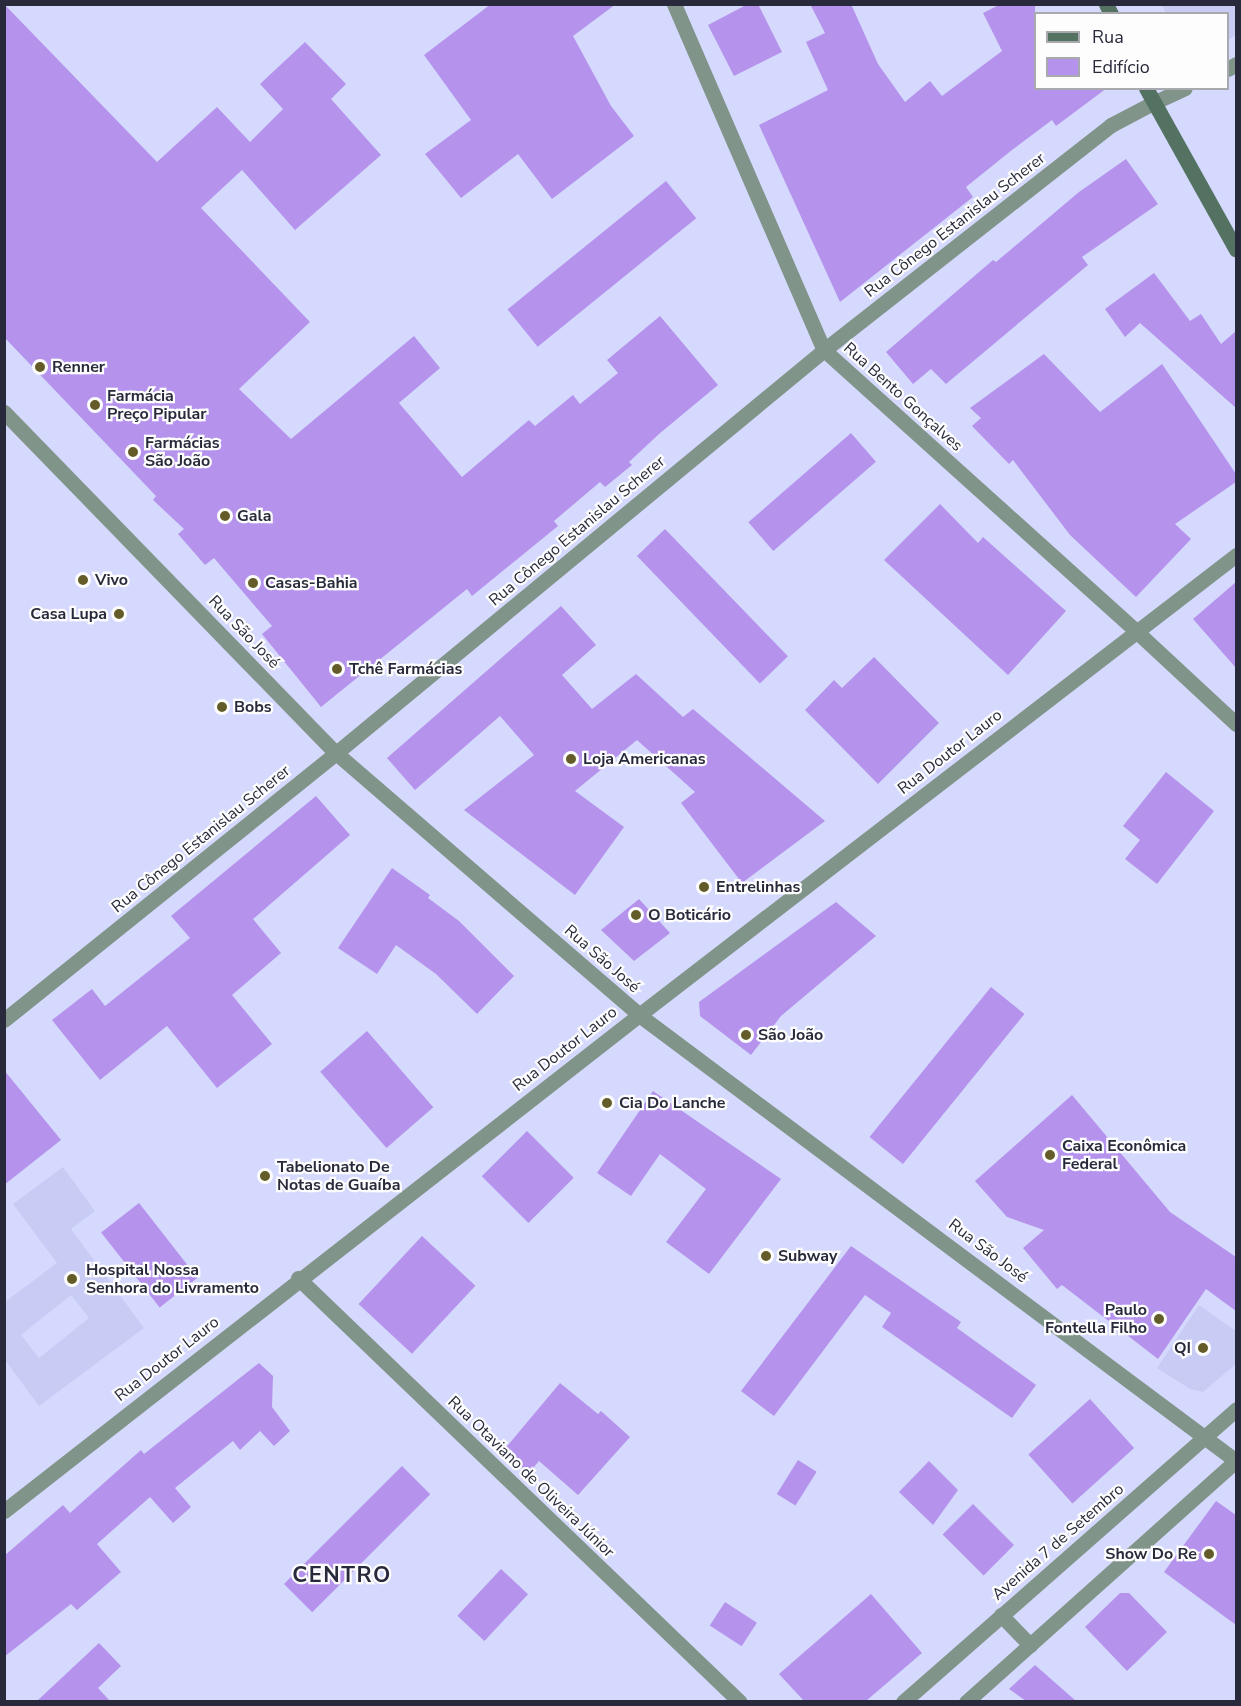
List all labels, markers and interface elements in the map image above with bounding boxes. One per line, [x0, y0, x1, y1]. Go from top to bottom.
legend [1034, 12, 1229, 90]
text: Rua [1092, 25, 1124, 49]
text: Edifício [1092, 55, 1150, 79]
street label: Rua Cônego Estanislau Scherer [861, 149, 1049, 301]
street label: Rua Bento Gonçalves [840, 339, 966, 455]
place label: Renner [52, 357, 105, 377]
marker: Renner [33, 360, 47, 374]
place label: Farmácia Preço Pipular [107, 386, 207, 424]
marker: Farmácia Preço Pipular [88, 398, 102, 412]
place label: Farmácias São João [145, 433, 220, 471]
marker: Farmácias São João [126, 445, 140, 459]
street label: Rua Cônego Estanislau Scherer [485, 452, 669, 610]
place label: Gala [237, 506, 271, 526]
marker: Gala [218, 509, 232, 523]
place label: Vivo [95, 570, 128, 590]
marker: Vivo [76, 573, 90, 587]
place label: Casas-Bahia [265, 573, 358, 593]
marker: Casas-Bahia [246, 576, 260, 590]
street label: Rua São José [204, 592, 284, 672]
place label: Casa Lupa [30, 604, 107, 624]
marker: Casa Lupa [112, 607, 126, 621]
place label: Tchê Farmácias [349, 659, 462, 679]
marker: Tchê Farmácias [330, 662, 344, 676]
place label: Bobs [234, 697, 272, 717]
marker: Bobs [215, 700, 229, 714]
street label: Rua Doutor Lauro [894, 705, 1006, 799]
place label: Loja Americanas [583, 749, 705, 769]
marker: Loja Americanas [564, 752, 578, 766]
street label: Rua Cônego Estanislau Scherer [108, 761, 294, 917]
place label: Entrelinhas [716, 877, 800, 897]
marker: Entrelinhas [697, 880, 711, 894]
place label: O Boticário [648, 905, 731, 925]
marker: O Boticário [629, 908, 643, 922]
street label: Rua São José [560, 921, 644, 997]
street label: Rua Doutor Lauro [509, 1002, 621, 1096]
place label: São João [758, 1025, 823, 1045]
marker: São João [739, 1028, 753, 1042]
place label: Cia Do Lanche [619, 1093, 725, 1113]
marker: Cia Do Lanche [600, 1096, 614, 1110]
place label: Caixa Econômica Federal [1062, 1136, 1186, 1174]
marker: Caixa Econômica Federal [1043, 1148, 1057, 1162]
place label: Tabelionato De Notas de Guaíba [277, 1157, 400, 1195]
marker: Tabelionato De Notas de Guaíba [258, 1169, 272, 1183]
street label: Rua São José [945, 1215, 1031, 1287]
place label: Subway [778, 1246, 837, 1266]
marker: Subway [759, 1249, 773, 1263]
place label: Hospital Nossa Senhora do Livramento [86, 1260, 259, 1298]
marker: Hospital Nossa Senhora do Livramento [63, 1270, 81, 1288]
place label: Paulo Fontella Filho [1045, 1300, 1147, 1338]
street label: Rua Doutor Lauro [111, 1312, 223, 1406]
marker: Paulo Fontella Filho [1152, 1312, 1166, 1326]
place label: QI [1174, 1338, 1191, 1358]
marker: QI [1196, 1341, 1210, 1355]
street label: Rua Otaviano de Oliveira Júnior [444, 1392, 618, 1562]
street label: Avenida 7 de Setembro [988, 1480, 1128, 1604]
place label: Show Do Re [1105, 1544, 1197, 1564]
marker: Show Do Re [1202, 1547, 1216, 1561]
district label: CENTRO [292, 1563, 392, 1589]

